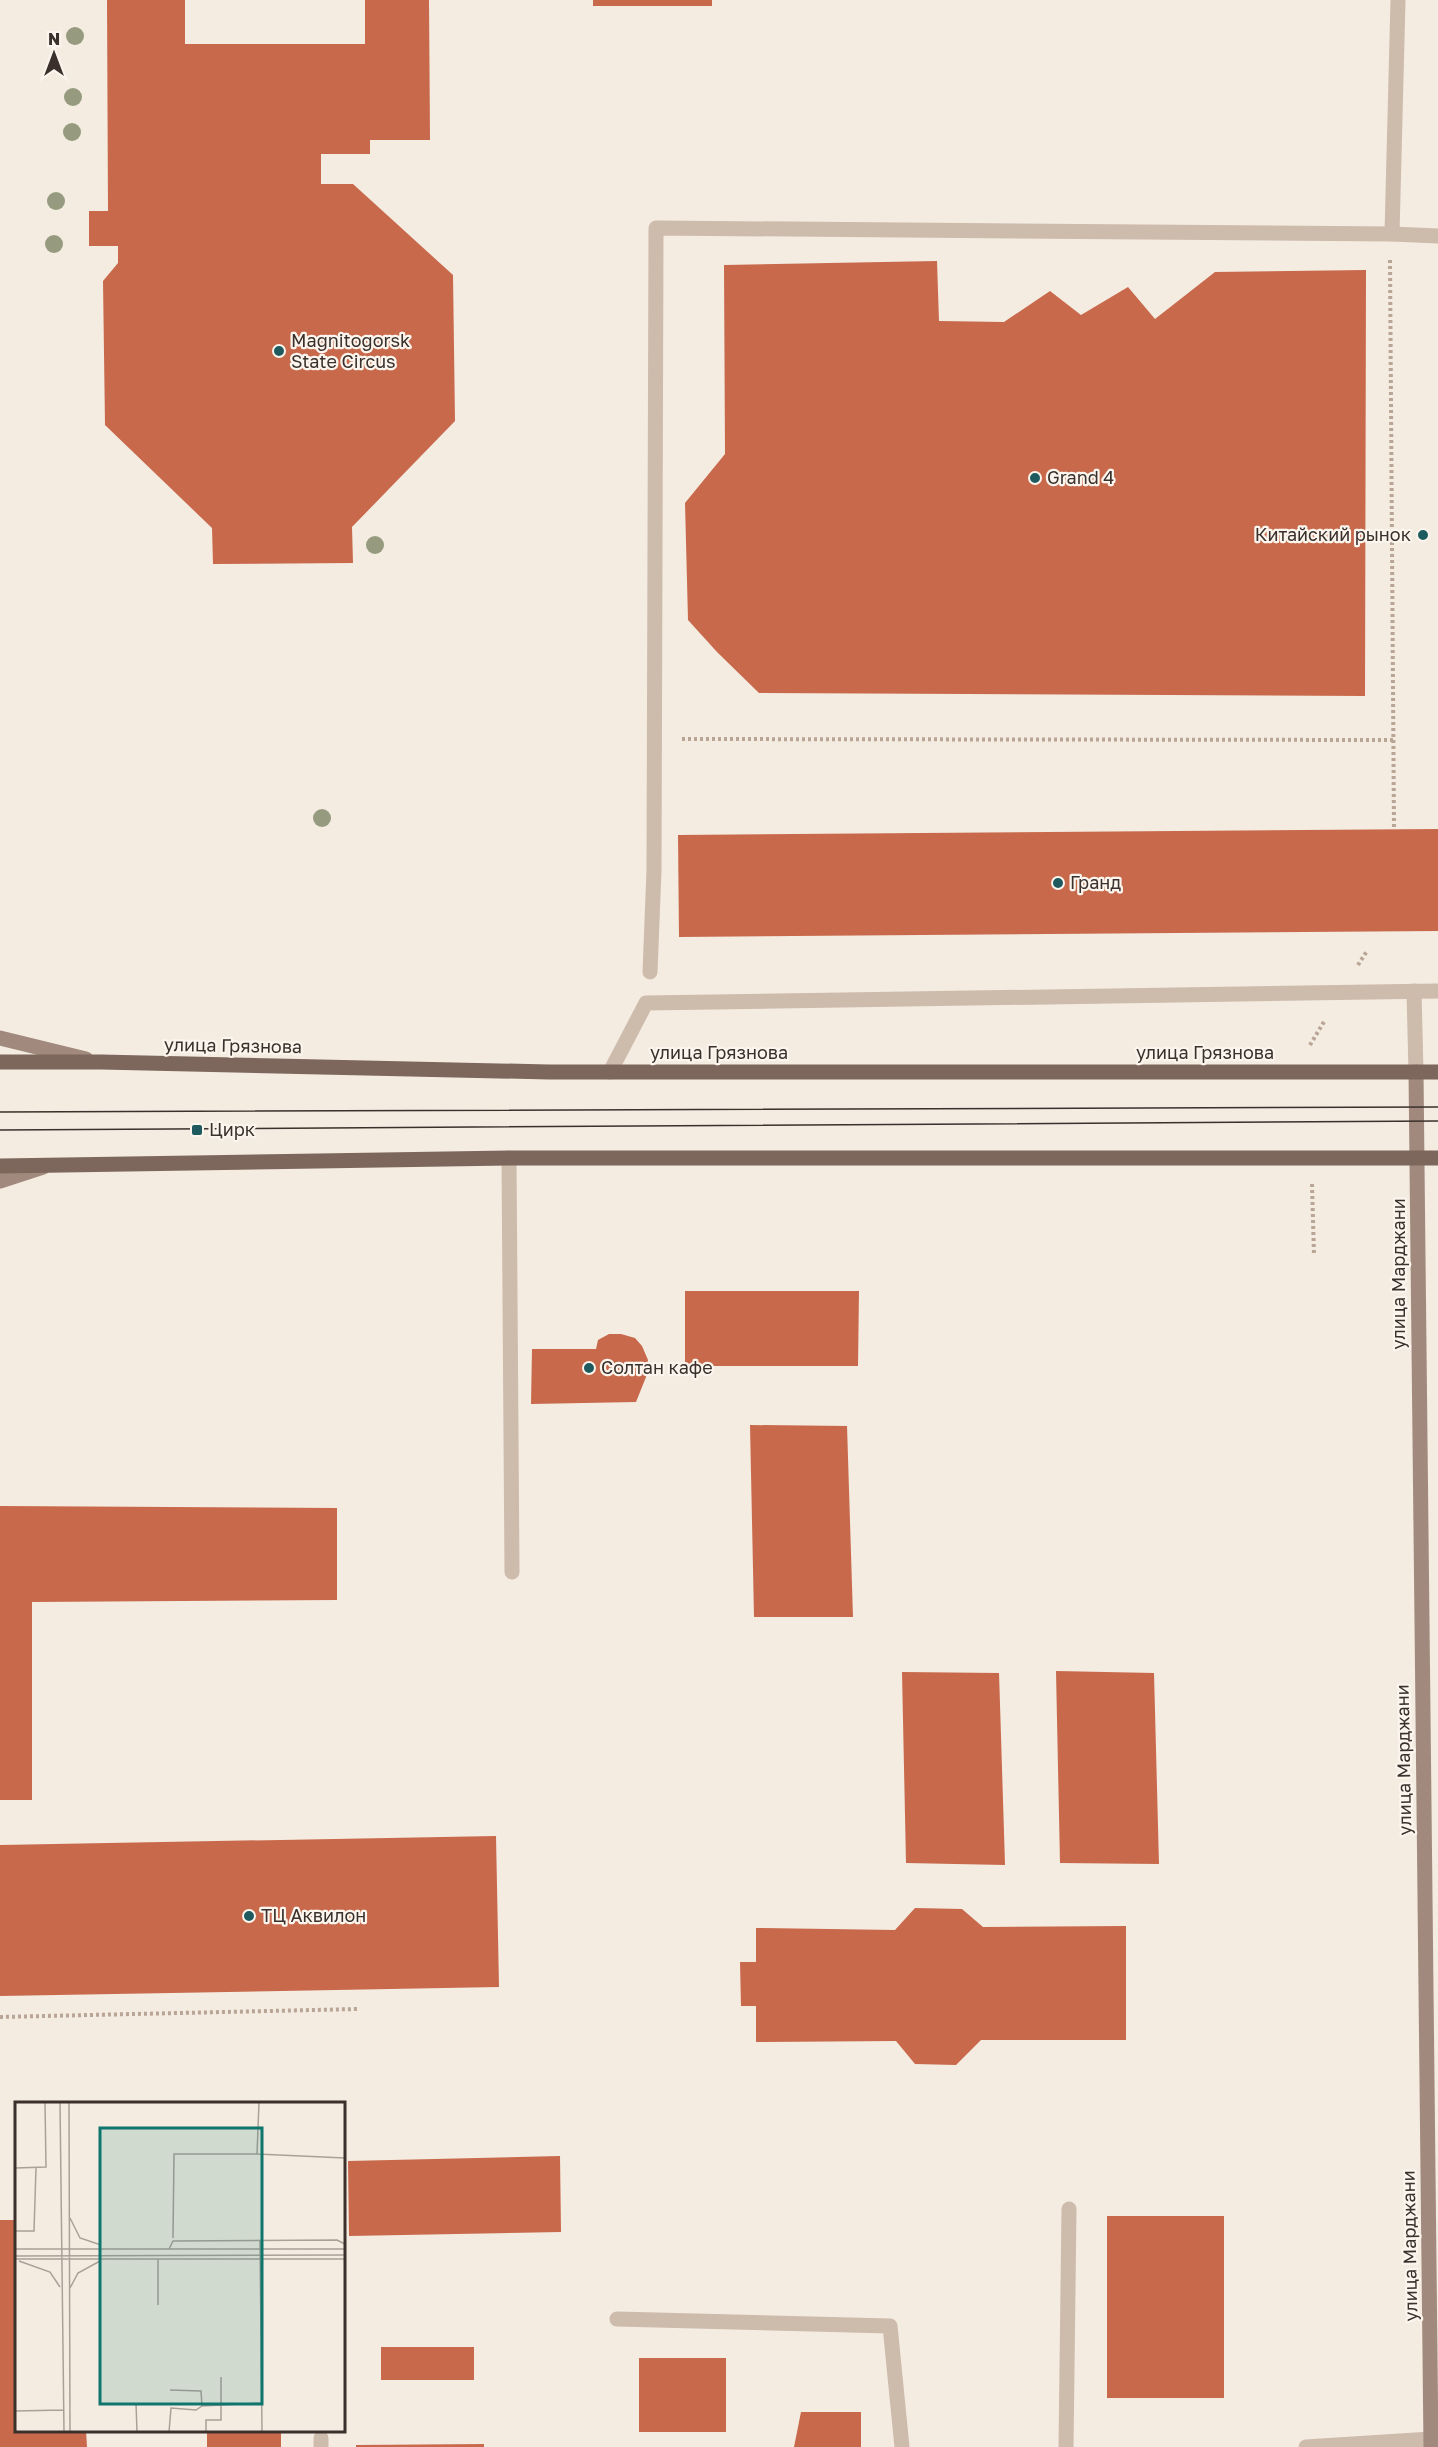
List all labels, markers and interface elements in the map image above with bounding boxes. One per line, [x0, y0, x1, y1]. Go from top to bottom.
north arrow [24, 24, 84, 84]
text: N [48, 29, 60, 49]
place label: Magnitogorsk State Circus [291, 329, 410, 372]
marker: Magnitogorsk State Circus [272, 344, 286, 358]
place label: Grand 4 [1047, 466, 1114, 488]
marker: Grand 4 [1028, 471, 1042, 485]
place label: Китайский рынок [1255, 523, 1411, 545]
marker: Китайский рынок [1416, 528, 1430, 542]
place label: Гранд [1070, 871, 1121, 893]
marker: Гранд [1051, 876, 1065, 890]
street label: улица Грязнова [164, 1033, 302, 1057]
street label: улица Грязнова [650, 1041, 788, 1063]
street label: улица Грязнова [1136, 1041, 1274, 1063]
place label: Цирк [209, 1118, 255, 1140]
marker: Цирк [190, 1123, 204, 1137]
street label: улица Марджани [1387, 1198, 1409, 1350]
place label: Солтан кафе [601, 1356, 713, 1378]
marker: Солтан кафе [582, 1361, 596, 1375]
street label: улица Марджани [1391, 1684, 1415, 1836]
place label: ТЦ Аквилон [261, 1904, 366, 1926]
marker: ТЦ Аквилон [242, 1909, 256, 1923]
inset map [15, 2102, 345, 2432]
street label: улица Марджани [1397, 2170, 1421, 2322]

